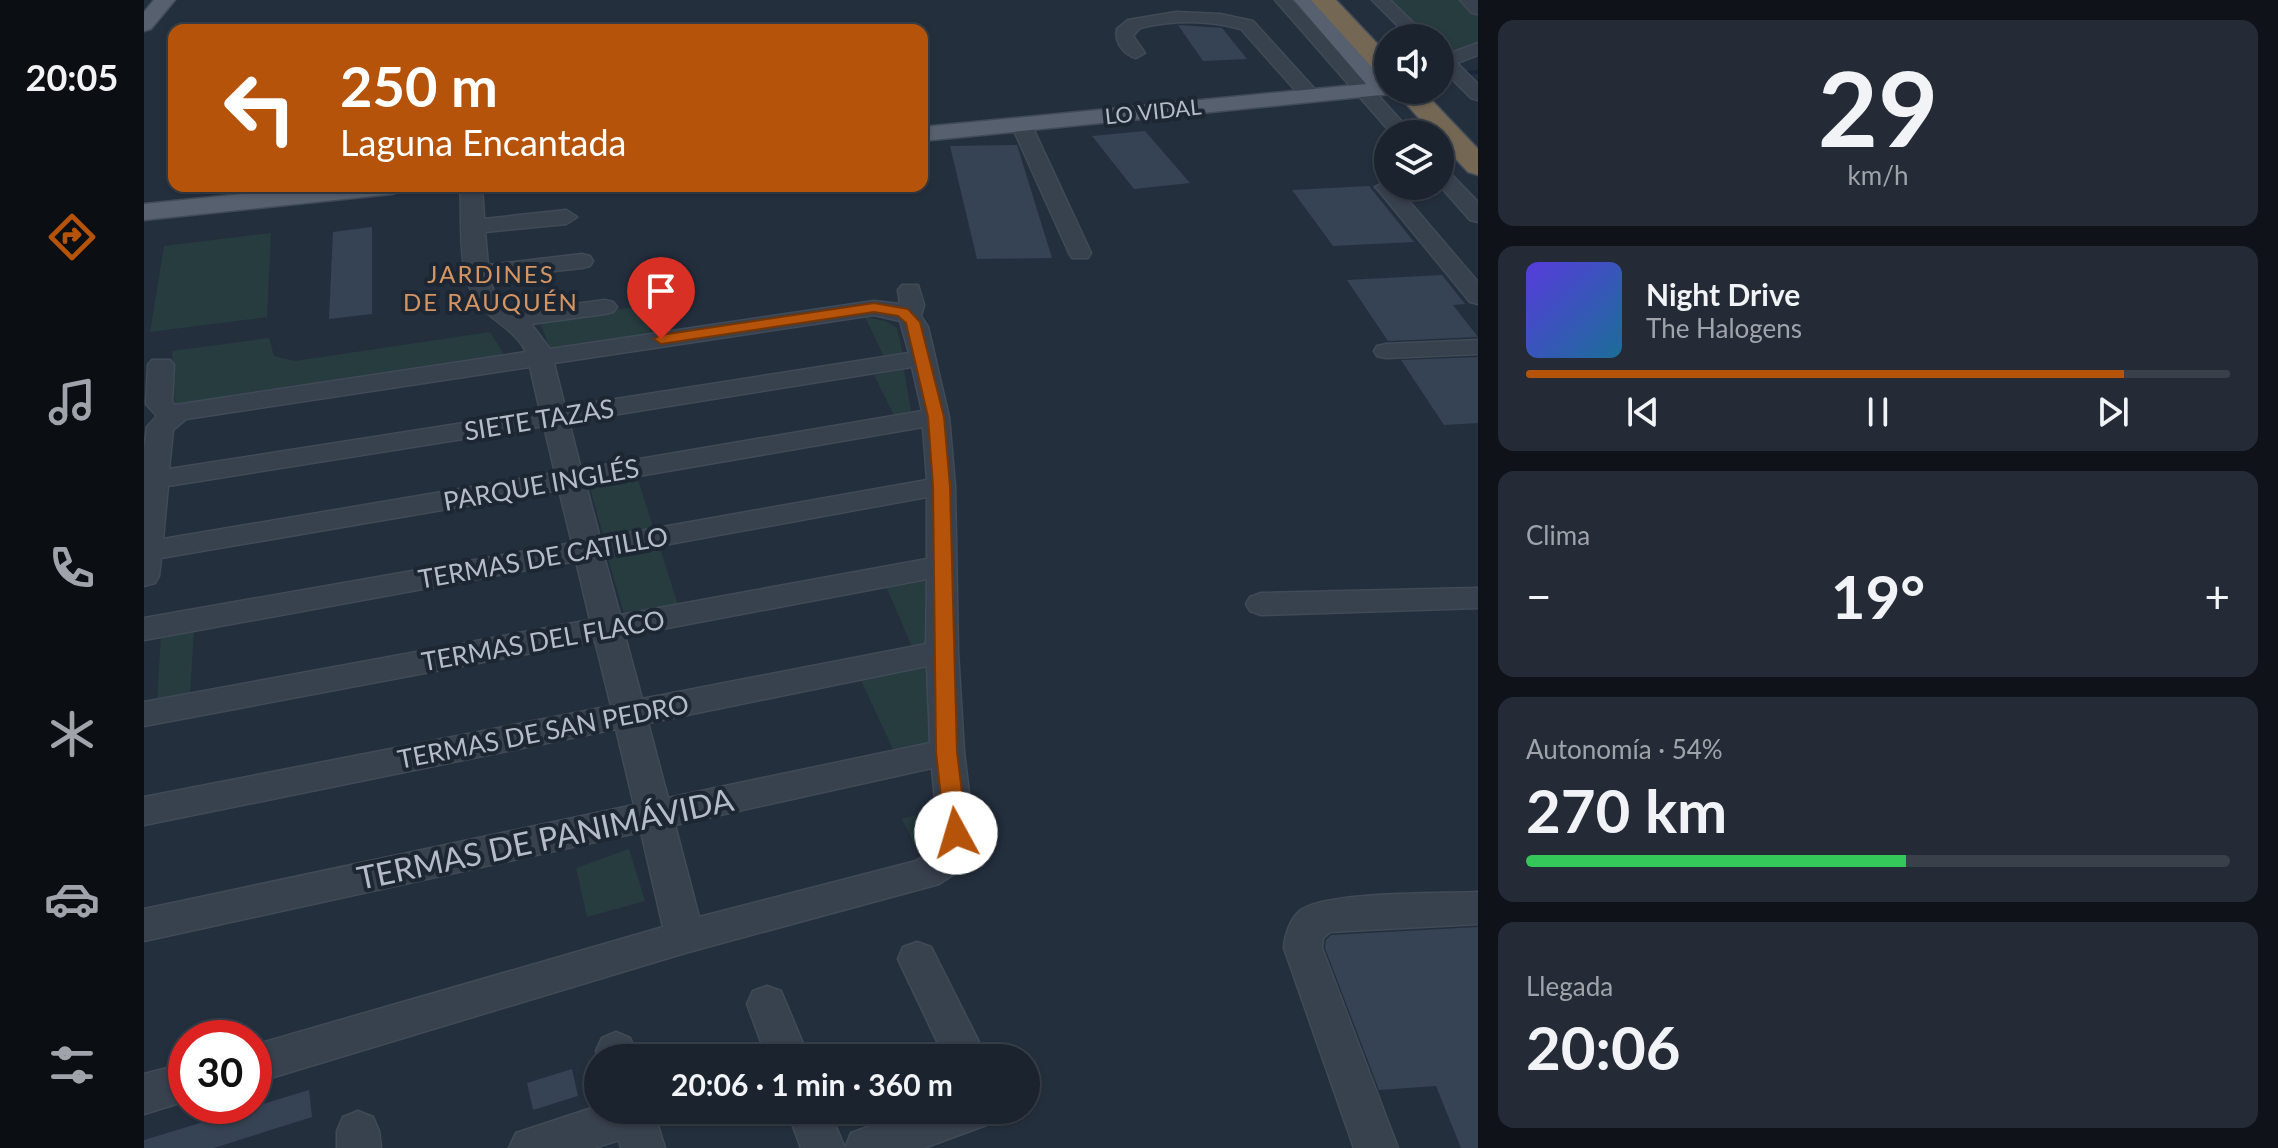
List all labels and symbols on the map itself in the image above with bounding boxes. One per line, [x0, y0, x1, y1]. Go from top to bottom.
street label: LO VIDAL [1104, 93, 1202, 129]
pin [627, 257, 695, 339]
district label: JARDINES DE RAUQUÉN [403, 259, 579, 316]
street label: SIETE TAZAS [462, 391, 616, 447]
street label: PARQUE INGLÉS [441, 451, 641, 517]
street label: TERMAS DE CATILLO [416, 519, 670, 595]
street label: TERMAS DEL FLACO [419, 603, 667, 677]
street label: TERMAS DE SAN PEDRO [395, 687, 691, 775]
street label: TERMAS DE PANIMÁVIDA [353, 779, 737, 897]
position arrow [914, 791, 998, 875]
speed limit sign: 30 [168, 1020, 272, 1124]

